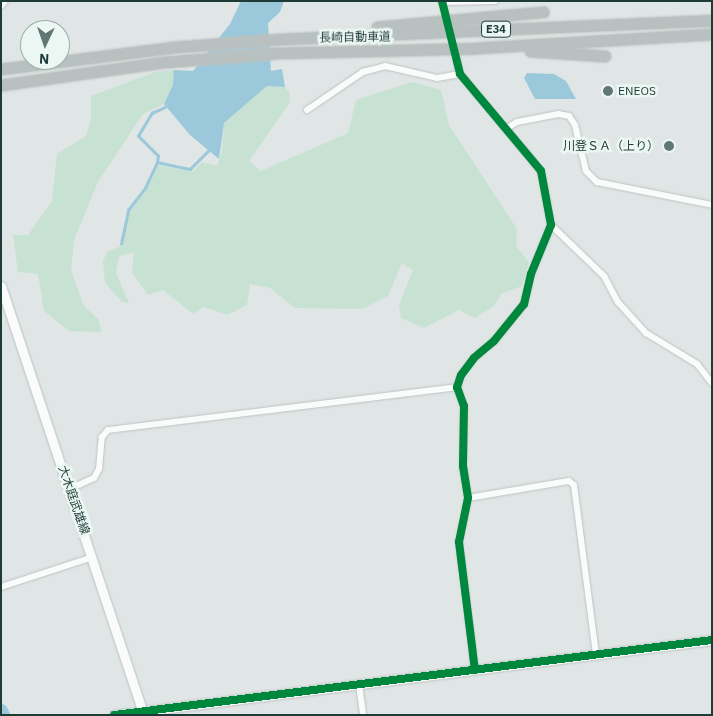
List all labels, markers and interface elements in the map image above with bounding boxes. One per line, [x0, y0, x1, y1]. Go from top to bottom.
north arrow [20, 20, 70, 70]
road number: E34 [481, 20, 511, 38]
street label: 長崎自動車道 [319, 29, 391, 45]
text: N [39, 50, 50, 68]
place label: ENEOS [618, 84, 656, 98]
marker: ENEOS [602, 85, 614, 97]
place label: 川登ＳＡ（上り） [563, 139, 659, 153]
marker: 川登ＳＡ（上り） [663, 140, 675, 152]
street label: 大木庭武雄線 [55, 464, 93, 536]

